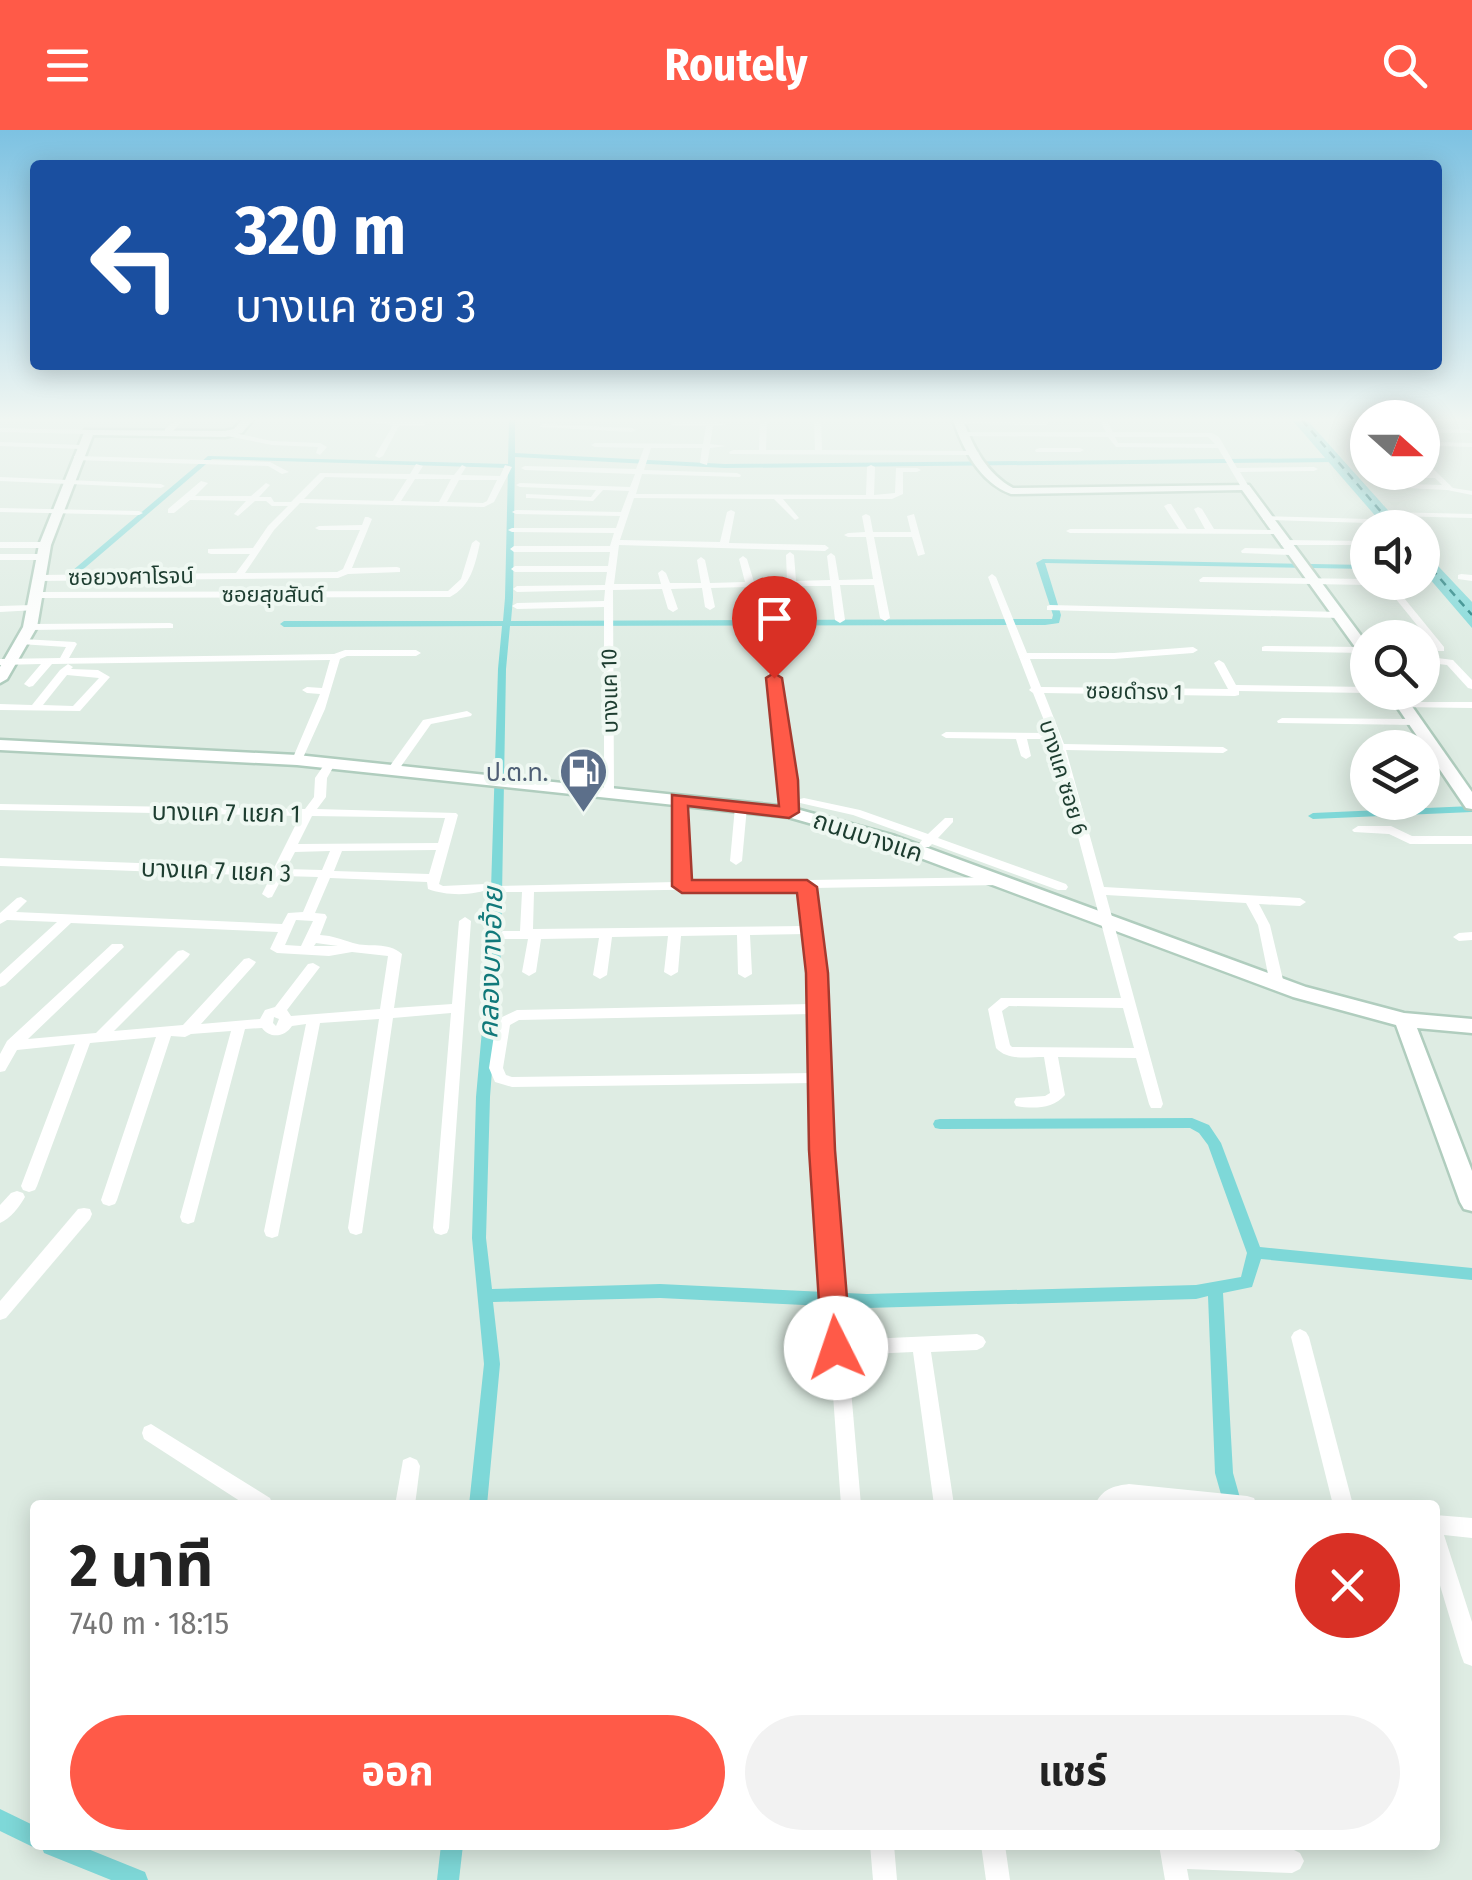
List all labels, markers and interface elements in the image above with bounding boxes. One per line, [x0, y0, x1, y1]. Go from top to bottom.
icon: menu [40, 38, 95, 93]
text: Routely [664, 38, 808, 92]
icon: search [1377, 38, 1432, 93]
text: 320 m [235, 189, 406, 273]
icon: left [70, 200, 200, 330]
text: บางแค ซอย 3 [235, 280, 476, 334]
north arrow [1350, 400, 1440, 490]
map controls [1350, 400, 1440, 820]
button: sound [1350, 510, 1440, 600]
street label: ซอยวงศาโรจน์ [68, 562, 194, 591]
pin [732, 576, 817, 679]
street label: ซอยสุขสันต์ [222, 581, 324, 608]
icon: arrive [747, 591, 802, 646]
button: search [1350, 620, 1440, 710]
street label: บางแค 10 [595, 648, 624, 734]
street label: ซอยดำรง 1 [1085, 677, 1183, 706]
street label: บางแค ซอย 6 [1033, 716, 1094, 838]
button: layers [1350, 730, 1440, 820]
fuel station icon: ป.ต.ท. [557, 746, 609, 814]
place label: ป.ต.ท. [486, 758, 548, 788]
street label: บางแค 7 แยก 1 [151, 797, 301, 829]
street label: ถนนบางแค [809, 805, 926, 869]
street label: บางแค 7 แยก 3 [140, 853, 292, 889]
water label: คลองบางอ้าย [471, 884, 510, 1039]
position arrow [784, 1296, 888, 1400]
text: 2 นาที [70, 1530, 214, 1602]
button: close [1295, 1533, 1400, 1638]
text: 740 m · 18:15 [70, 1604, 229, 1642]
button: ออก [70, 1715, 725, 1830]
button: แชร์ [745, 1715, 1400, 1830]

